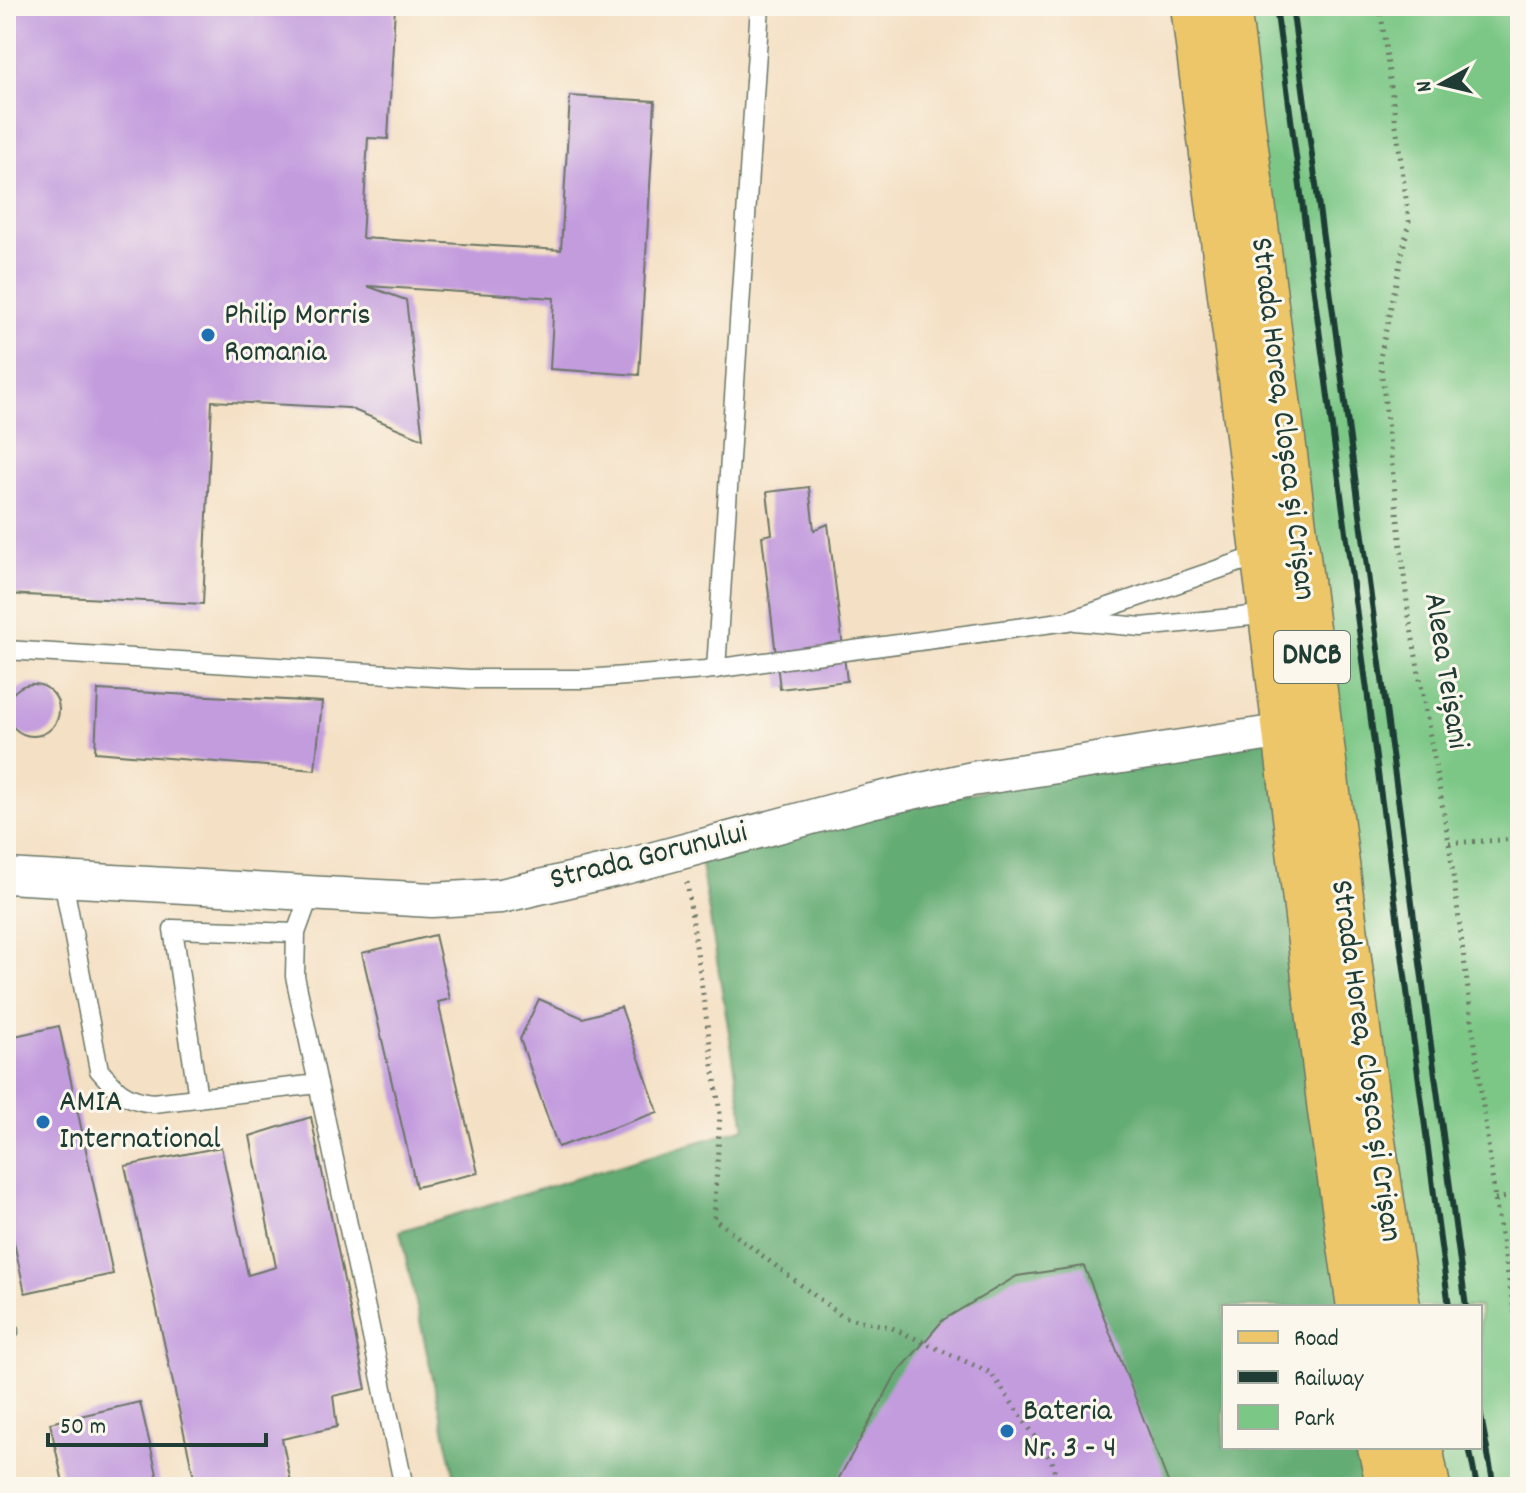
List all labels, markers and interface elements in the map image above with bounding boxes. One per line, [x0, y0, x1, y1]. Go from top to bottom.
north arrow [1402, 44, 1482, 124]
text: N [1410, 79, 1442, 94]
street label: Strada Horea, Cloșca și Crișan [1236, 235, 1326, 603]
place label: Philip Morris Romania [224, 294, 371, 377]
marker: Philip Morris Romania [199, 326, 217, 344]
street label: Aleea Teișani [1409, 590, 1479, 752]
road number: DNCB [1274, 631, 1350, 683]
street label: Strada Gorunului [545, 811, 753, 905]
street label: Strada Horea, Cloșca și Crișan [1316, 877, 1412, 1245]
place label: AMIA International [59, 1081, 221, 1164]
marker: AMIA International [34, 1113, 52, 1131]
legend [1222, 1305, 1482, 1449]
text: Road [1294, 1323, 1339, 1357]
text: Railway [1294, 1363, 1365, 1397]
place label: Bateria Nr. 3 - 4 [1023, 1390, 1116, 1473]
scale bar [48, 1397, 266, 1447]
text: Park [1294, 1403, 1335, 1437]
text: 50 m [60, 1411, 106, 1445]
marker: Bateria Nr. 3 - 4 [998, 1422, 1016, 1440]

